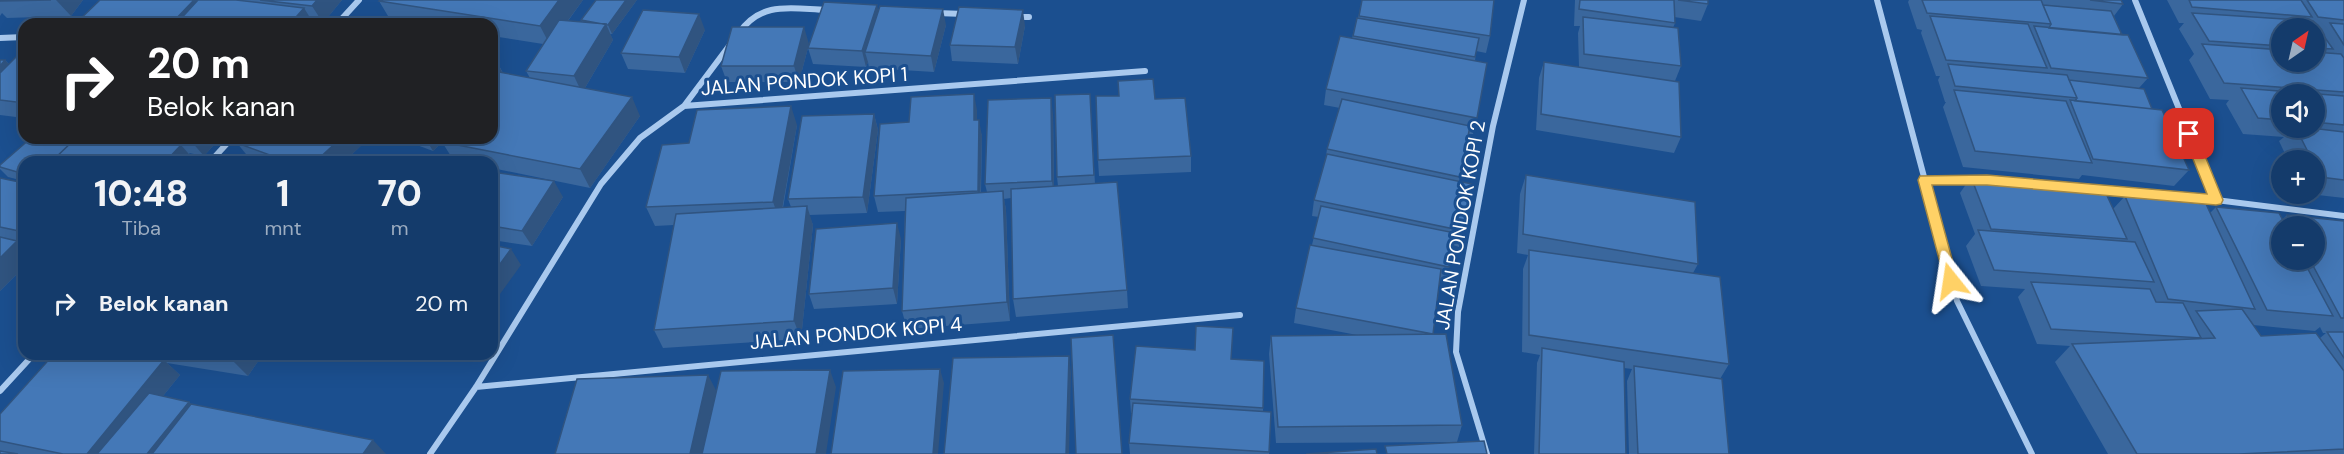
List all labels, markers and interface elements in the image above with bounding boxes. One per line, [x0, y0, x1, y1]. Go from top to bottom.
north arrow [2271, 18, 2325, 72]
map controls [2271, 18, 2325, 270]
text: 20 m [147, 36, 250, 91]
icon: right [48, 42, 126, 120]
street label: JALAN PONDOK KOPI 1 [700, 61, 908, 101]
button: sound [2271, 84, 2325, 138]
text: Belok kanan [147, 89, 295, 124]
pin [2163, 108, 2214, 159]
icon: arrive [2172, 117, 2205, 150]
street label: JALAN PONDOK KOPI 2 [1429, 118, 1491, 332]
button: + [2271, 150, 2325, 204]
text: 10:48 [94, 170, 188, 217]
text: 1 [276, 170, 290, 217]
text: 70 [377, 170, 422, 217]
text: Tiba [121, 215, 161, 241]
text: mnt [264, 215, 302, 241]
text: m [391, 215, 409, 241]
button: − [2271, 216, 2325, 270]
position arrow [1919, 249, 1983, 313]
icon: right [48, 287, 81, 320]
text: Belok kanan [99, 289, 229, 318]
text: 20 m [415, 289, 468, 318]
street label: JALAN PONDOK KOPI 4 [749, 311, 963, 355]

